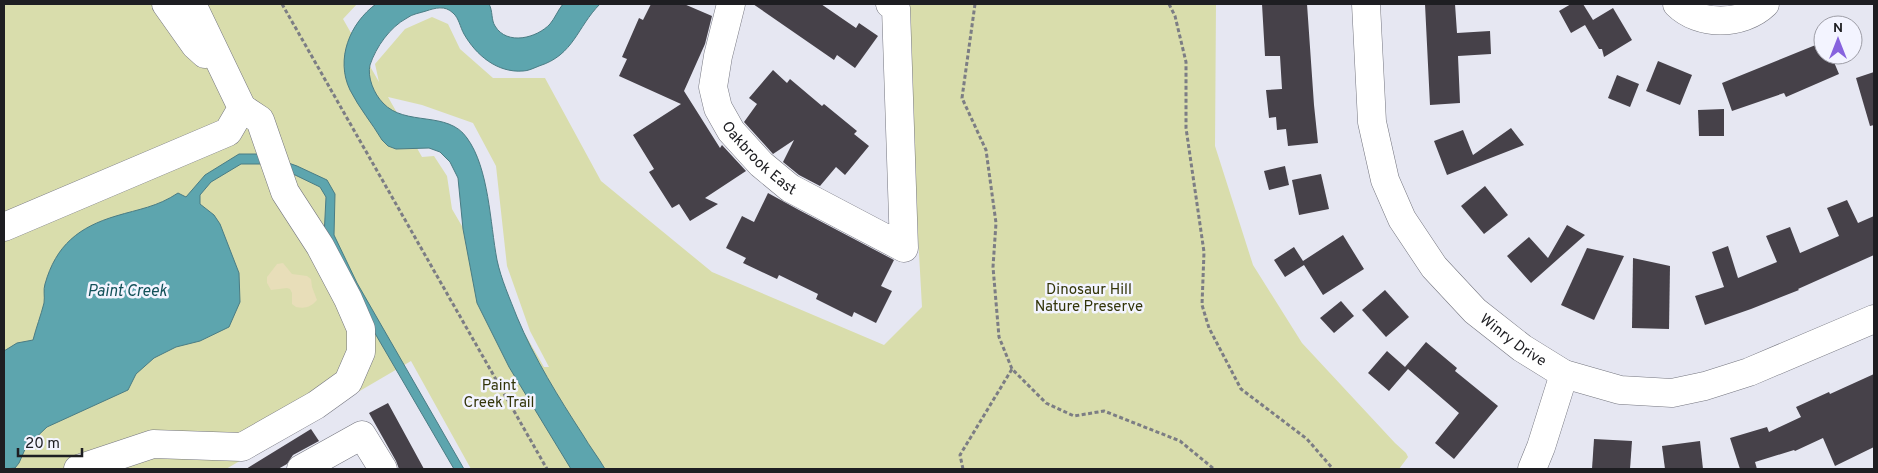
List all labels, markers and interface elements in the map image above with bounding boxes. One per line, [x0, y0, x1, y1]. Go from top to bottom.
north arrow [1813, 15, 1863, 65]
text: N [1833, 20, 1843, 37]
street label: Oakbrook East [716, 118, 799, 200]
park label: Dinosaur Hill Nature Preserve [1035, 281, 1143, 317]
water label: Paint Creek [87, 282, 168, 302]
street label: Winry Drive [1475, 310, 1549, 372]
park label: Paint Creek Trail [463, 377, 535, 413]
scale bar [18, 426, 81, 458]
text: 20 m [25, 435, 60, 454]

